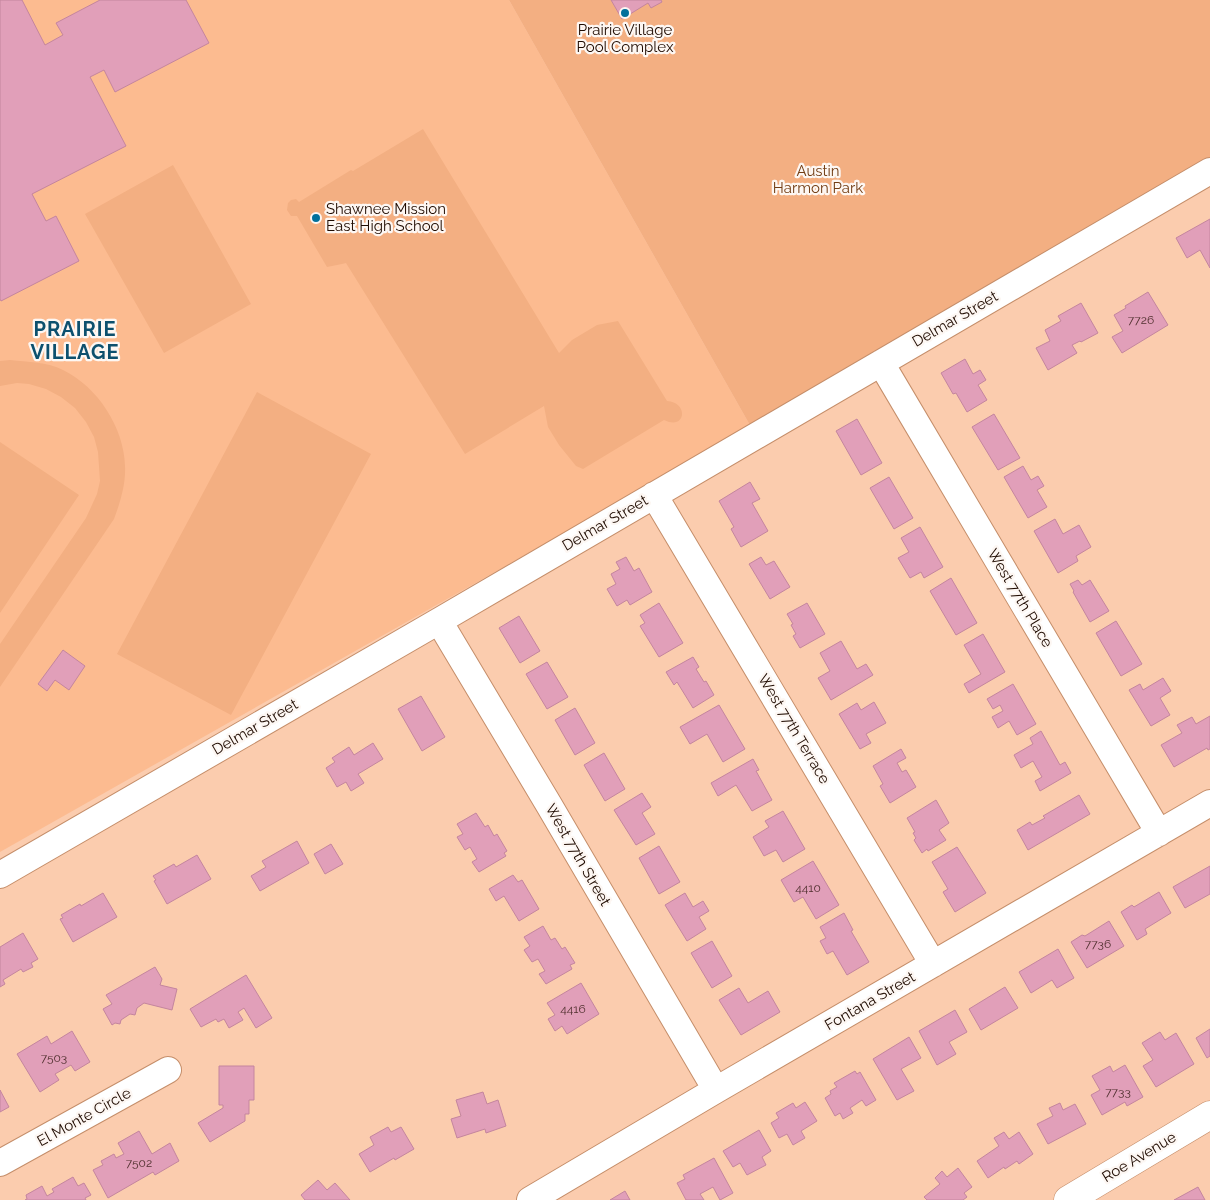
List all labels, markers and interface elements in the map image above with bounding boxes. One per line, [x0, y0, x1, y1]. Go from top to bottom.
marker: Prairie Village Pool Complex [619, 7, 631, 19]
place label: Prairie Village Pool Complex [577, 21, 674, 56]
park label: Austin Harmon Park [773, 162, 863, 197]
place label: Shawnee Mission East High School [326, 200, 446, 235]
marker: Shawnee Mission East High School [310, 212, 322, 224]
street label: Delmar Street [909, 287, 1001, 351]
house number: 7726 [1128, 313, 1154, 327]
district label: PRAIRIE VILLAGE [30, 317, 120, 364]
street label: Delmar Street [559, 491, 651, 555]
street label: West 77th Place [983, 545, 1057, 651]
street label: West 77th Terrace [754, 671, 834, 787]
street label: Delmar Street [209, 695, 301, 759]
street label: West 77th Street [541, 801, 615, 909]
house number: 4410 [795, 881, 821, 895]
house number: 7736 [1085, 937, 1111, 951]
street label: Fontana Street [822, 968, 918, 1034]
house number: 4416 [560, 1002, 586, 1016]
house number: 7503 [41, 1051, 67, 1065]
street label: El Monte Circle [34, 1084, 134, 1150]
house number: 7733 [1105, 1085, 1131, 1099]
street label: Roe Avenue [1099, 1128, 1179, 1186]
house number: 7502 [126, 1156, 152, 1170]

